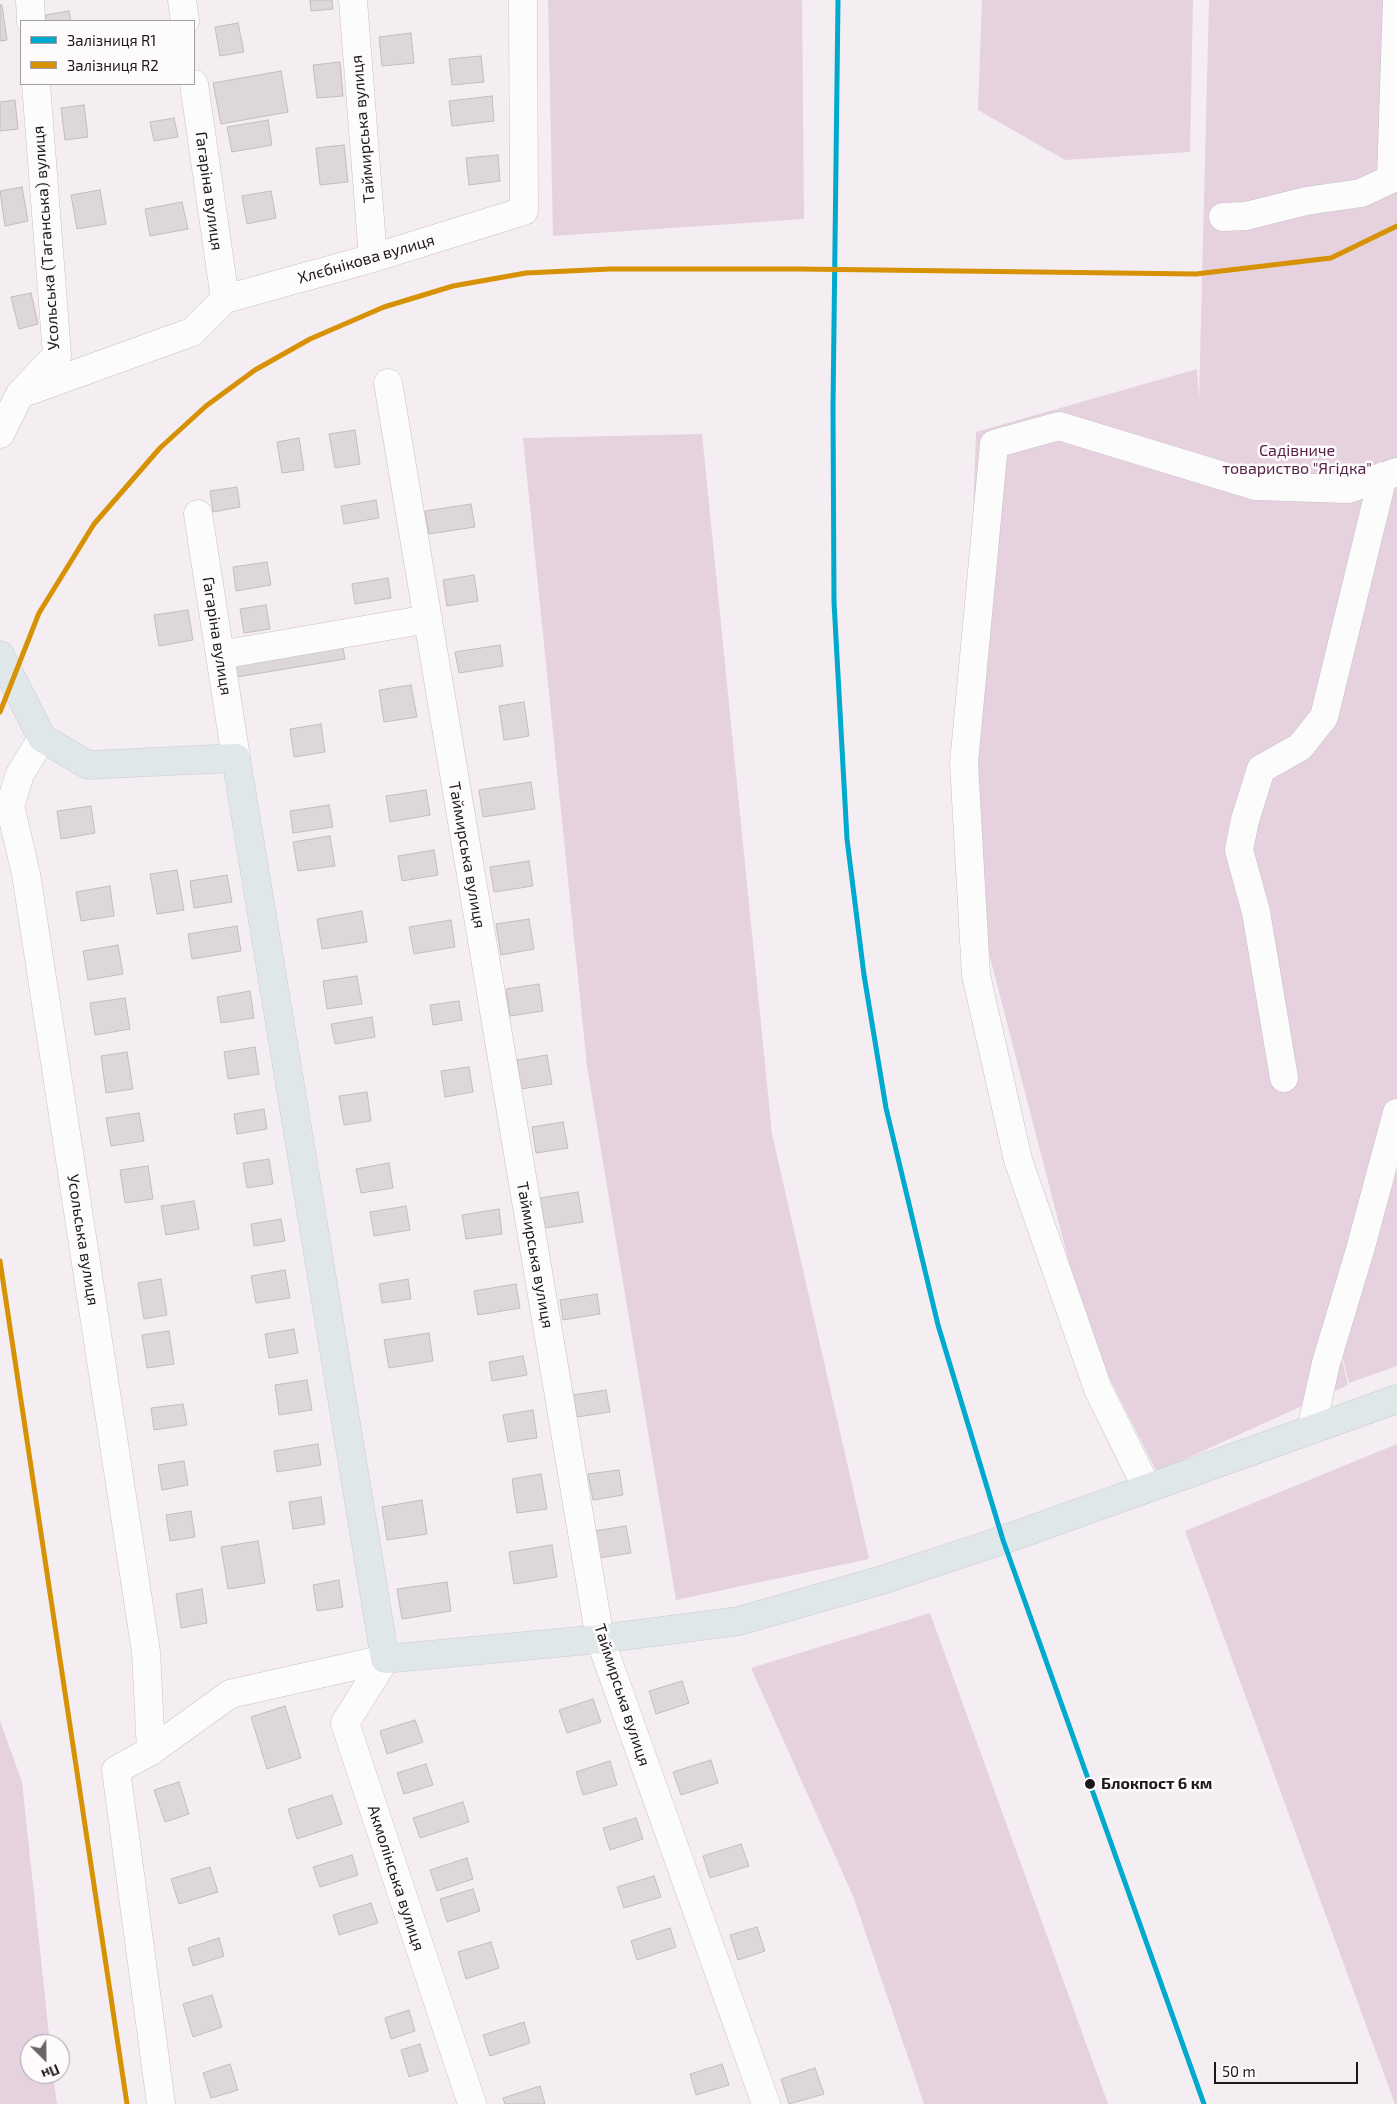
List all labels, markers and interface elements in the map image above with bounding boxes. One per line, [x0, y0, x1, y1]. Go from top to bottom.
legend [20, 20, 195, 85]
text: Залізниця R1 [67, 31, 156, 49]
street label: Таймирська вулиця [347, 54, 379, 204]
text: Залізниця R2 [67, 56, 159, 74]
street label: Усольська (Таганська) вулиця [29, 125, 63, 351]
street label: Гагаріна вулиця [191, 130, 227, 252]
street label: Хлєбнікова вулиця [295, 230, 437, 288]
park label: Садівниче товариство "Ягідка" [1222, 441, 1372, 479]
street label: Гагаріна вулиця [198, 575, 236, 697]
street label: Таймирська вулиця [445, 780, 489, 930]
street label: Усольська вулиця [63, 1173, 103, 1307]
street label: Таймирська вулиця [513, 1180, 557, 1330]
street label: Таймирська вулиця [590, 1621, 654, 1769]
place label: Блокпост 6 км [1101, 1774, 1212, 1794]
marker: Блокпост 6 км [1083, 1777, 1097, 1791]
street label: Акмолiнська вулиця [363, 1803, 429, 1953]
north arrow [20, 2034, 70, 2084]
scale bar [1217, 2052, 1361, 2084]
text: Пн [39, 2061, 62, 2084]
text: 50 m [1222, 2062, 1256, 2080]

